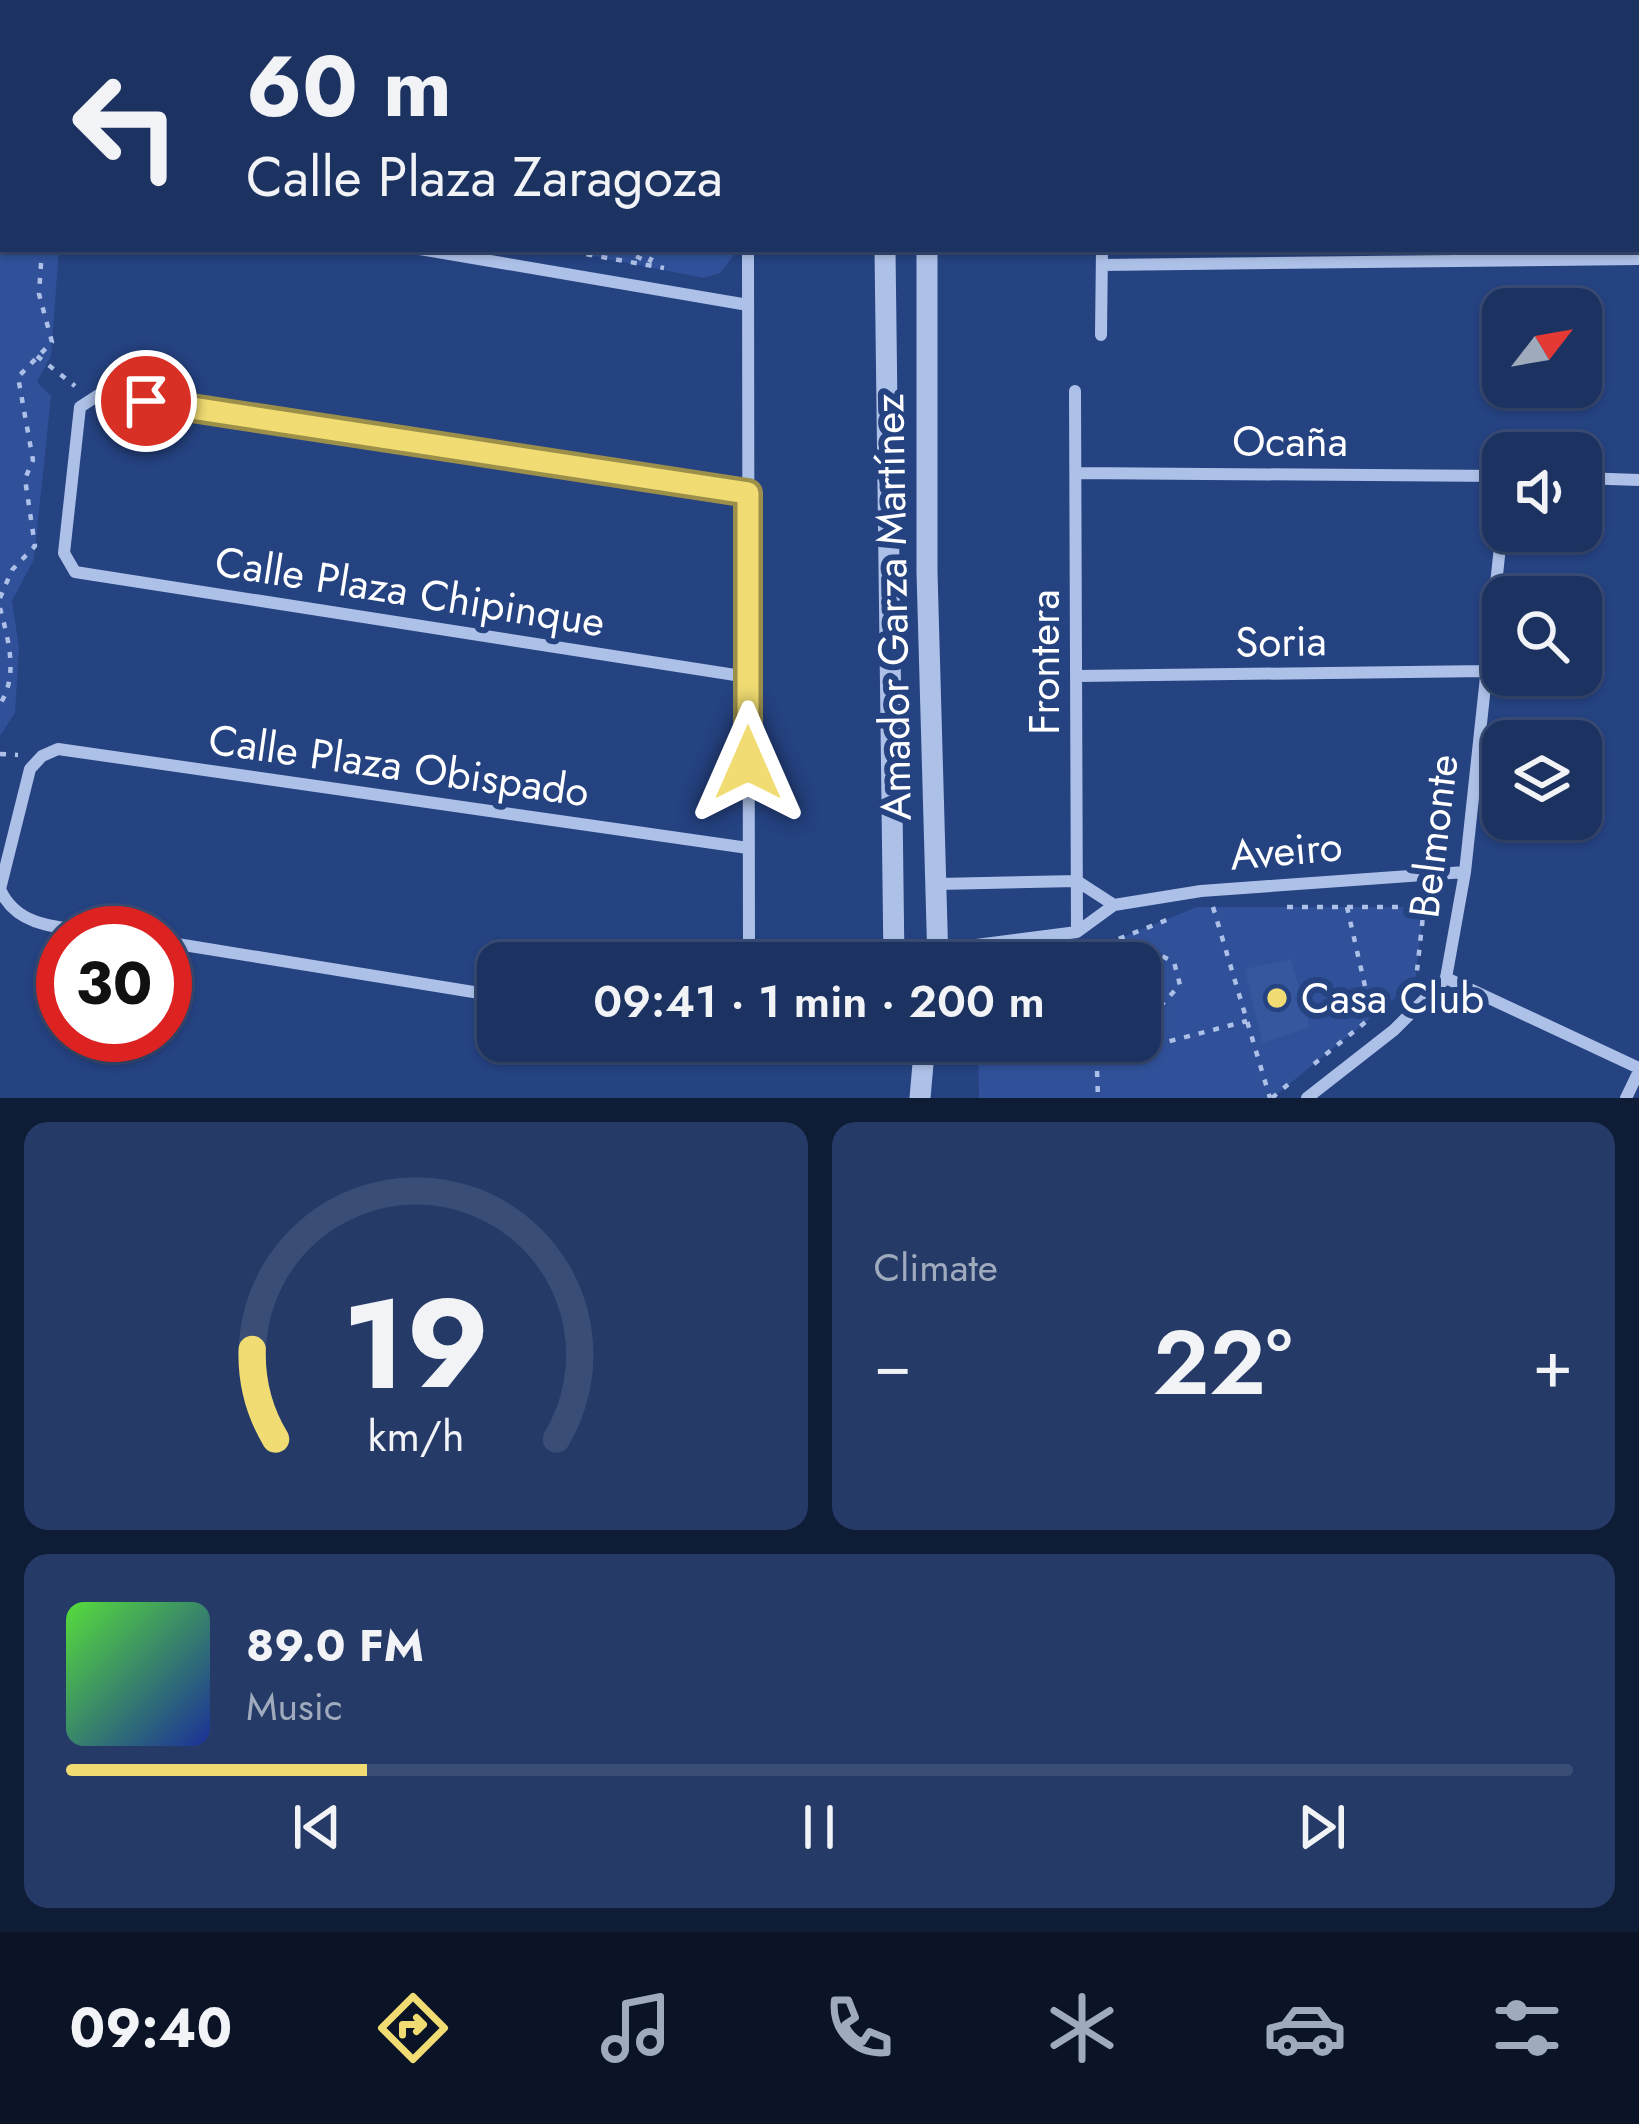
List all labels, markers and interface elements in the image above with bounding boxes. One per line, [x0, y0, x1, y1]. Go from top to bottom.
text: 60 m [246, 26, 452, 148]
icon: left [48, 48, 204, 204]
text: Calle Plaza Zaragoza [246, 138, 723, 216]
north arrow [1482, 288, 1602, 408]
map controls [1482, 288, 1602, 840]
pin [95, 350, 197, 452]
icon: arrive [113, 368, 179, 434]
street label: Amador Garza Martínez [858, 393, 927, 821]
street label: Ocaña [1232, 411, 1348, 472]
button: sound [1482, 432, 1602, 552]
street label: Calle Plaza Chipinque [211, 531, 609, 652]
button: search [1482, 576, 1602, 696]
street label: Frontera [1014, 589, 1075, 735]
street label: Soria [1235, 610, 1327, 673]
position arrow [685, 700, 811, 826]
street label: Calle Plaza Obispado [205, 709, 593, 822]
button: layers [1482, 720, 1602, 840]
street label: Belmonte [1393, 751, 1474, 921]
street label: Aveiro [1227, 815, 1345, 886]
speed limit sign: 30 [36, 906, 192, 1062]
place label: Casa Club [1301, 968, 1484, 1029]
text: 09:41 · 1 min · 200 m [593, 969, 1045, 1034]
marker: Casa Club [1264, 985, 1290, 1011]
text: Climate [874, 1239, 998, 1296]
text: 19 [342, 1254, 489, 1435]
text: 22° [1153, 1298, 1292, 1428]
text: − [874, 1316, 912, 1412]
text: + [1532, 1316, 1573, 1412]
text: km/h [367, 1405, 464, 1467]
text: 89.0 FM [246, 1613, 424, 1678]
text: Music [246, 1678, 343, 1735]
icon: previous [284, 1794, 350, 1860]
icon: pause [786, 1794, 852, 1860]
icon: next [1289, 1794, 1355, 1860]
icon: directions [371, 1986, 455, 2070]
icon: music [594, 1986, 678, 2070]
icon: phone [817, 1986, 901, 2070]
icon: climate [1040, 1986, 1124, 2070]
icon: car [1263, 1986, 1347, 2070]
icon: filters [1485, 1986, 1569, 2070]
text: 09:40 [69, 1989, 232, 2067]

